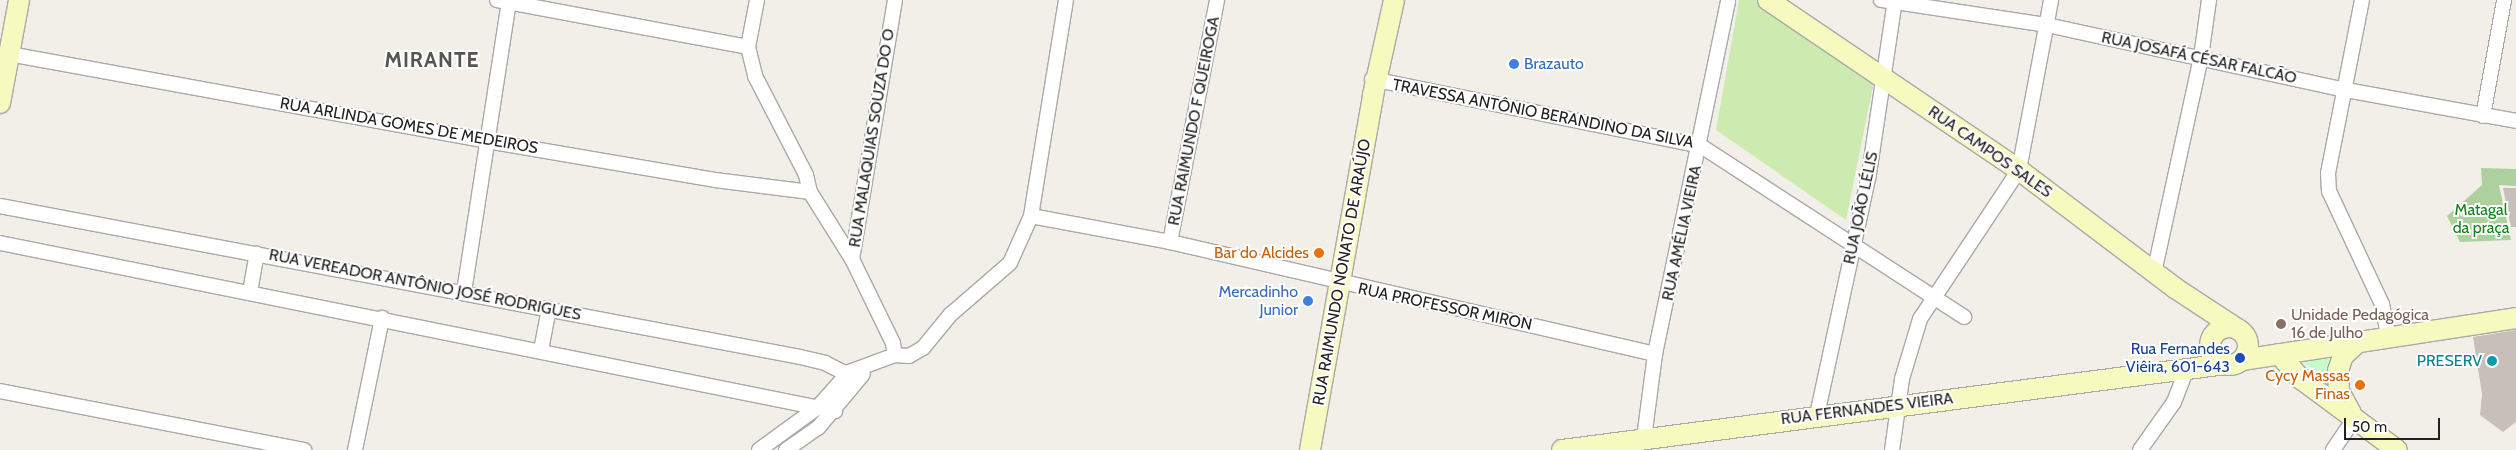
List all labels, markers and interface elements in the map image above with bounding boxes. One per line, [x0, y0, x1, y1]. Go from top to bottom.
street label: RUA RAIMUNDO F QUEIROGA [1164, 15, 1224, 227]
street label: RUA MALAQUIAS SOUZA DO O [845, 27, 899, 249]
street label: RUA JOSAFÁ CÉSAR FALCÃO [2100, 28, 2298, 88]
district label: MIRANTE [384, 47, 480, 73]
place label: Brazauto [1524, 54, 1584, 74]
marker: Brazauto [1508, 58, 1520, 70]
street label: TRAVESSA ANTÔNIO BERANDINO DA SILVA [1391, 75, 1695, 153]
street label: RUA ARLINDA GOMES DE MEDEIROS [278, 94, 540, 158]
street label: RUA CAMPOS SALES [1924, 102, 2056, 202]
street label: RUA RAIMUNDO NONATO DE ARAÚJO [1309, 137, 1375, 407]
street label: RUA JOÃO LÉLIS [1840, 150, 1882, 266]
street label: RUA AMÉLIA VIEIRA [1658, 164, 1706, 302]
park label: Matagal da praça [2453, 200, 2509, 238]
place label: Bar do Alcides [1214, 243, 1309, 263]
street label: RUA VEREADOR ANTÔNIO JOSÉ RODRIGUES [267, 245, 583, 325]
marker: Bar do Alcides [1313, 247, 1325, 259]
street label: RUA PROFESSOR MIRON [1356, 279, 1534, 335]
place label: Mercadinho Junior [1219, 282, 1298, 320]
marker: Mercadinho Junior [1302, 295, 1314, 307]
place label: Unidade Pedagógica 16 de Julho [2291, 305, 2429, 343]
marker: Unidade Pedagógica 16 de Julho [2275, 318, 2287, 330]
place label: Rua Fernandes Viêira, 601-643 [2126, 339, 2230, 377]
place label: PRESERV [2417, 351, 2482, 371]
marker: Rua Fernandes Viêira, 601-643 [2234, 352, 2246, 364]
marker: PRESERV [2486, 355, 2498, 367]
place label: Cycy Massas Finas [2265, 366, 2350, 404]
marker: Cycy Massas Finas [2354, 379, 2366, 391]
street label: RUA FERNANDES VIEIRA [1780, 389, 1954, 429]
scale bar [2346, 408, 2442, 440]
text: 50 m [2352, 418, 2387, 436]

